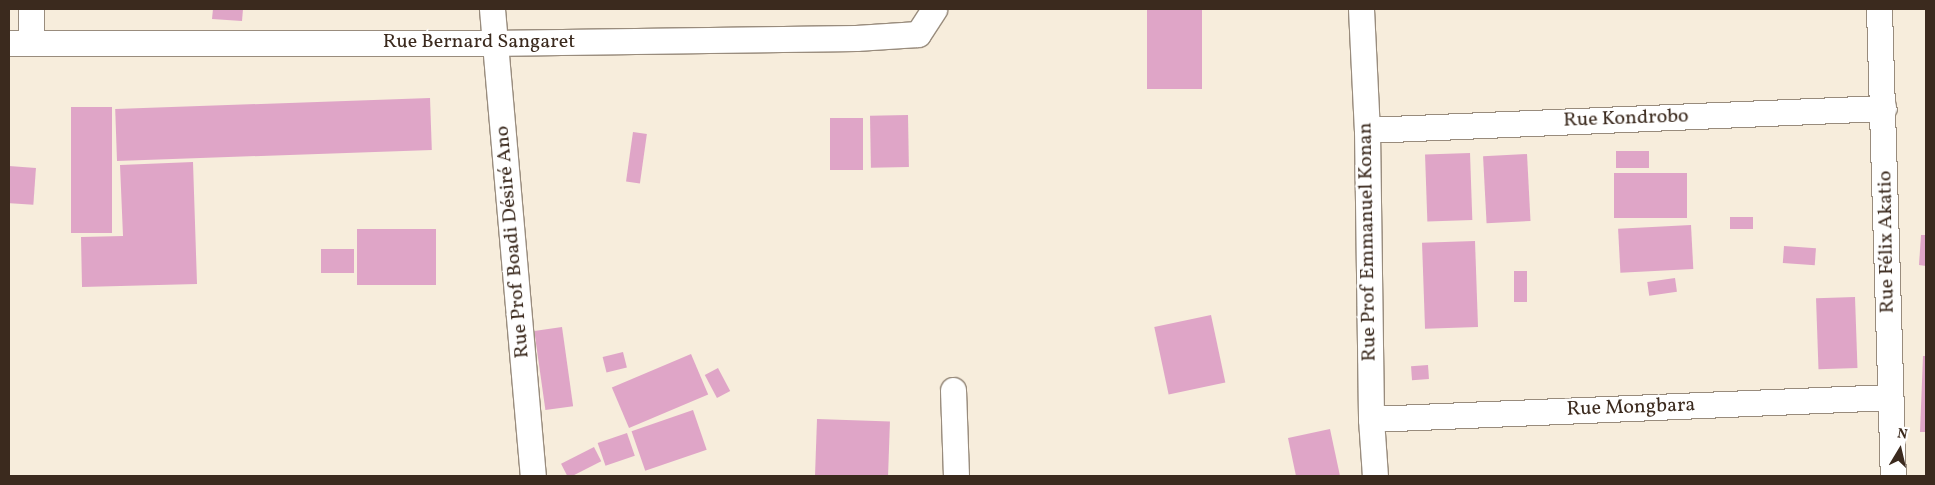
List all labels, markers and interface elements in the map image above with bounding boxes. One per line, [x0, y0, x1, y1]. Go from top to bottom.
street label: Rue Bernard Sangaret [383, 30, 575, 54]
street label: Rue Kondrobo [1563, 105, 1689, 133]
street label: Rue Prof Emmanuel Konan [1354, 123, 1382, 361]
street label: Rue Prof Boadi Désiré Ano [491, 126, 535, 358]
street label: Rue Félix Akatio [1874, 170, 1900, 314]
street label: Rue Mongbara [1566, 394, 1696, 422]
north arrow [1875, 425, 1925, 475]
text: N [1896, 425, 1909, 445]

